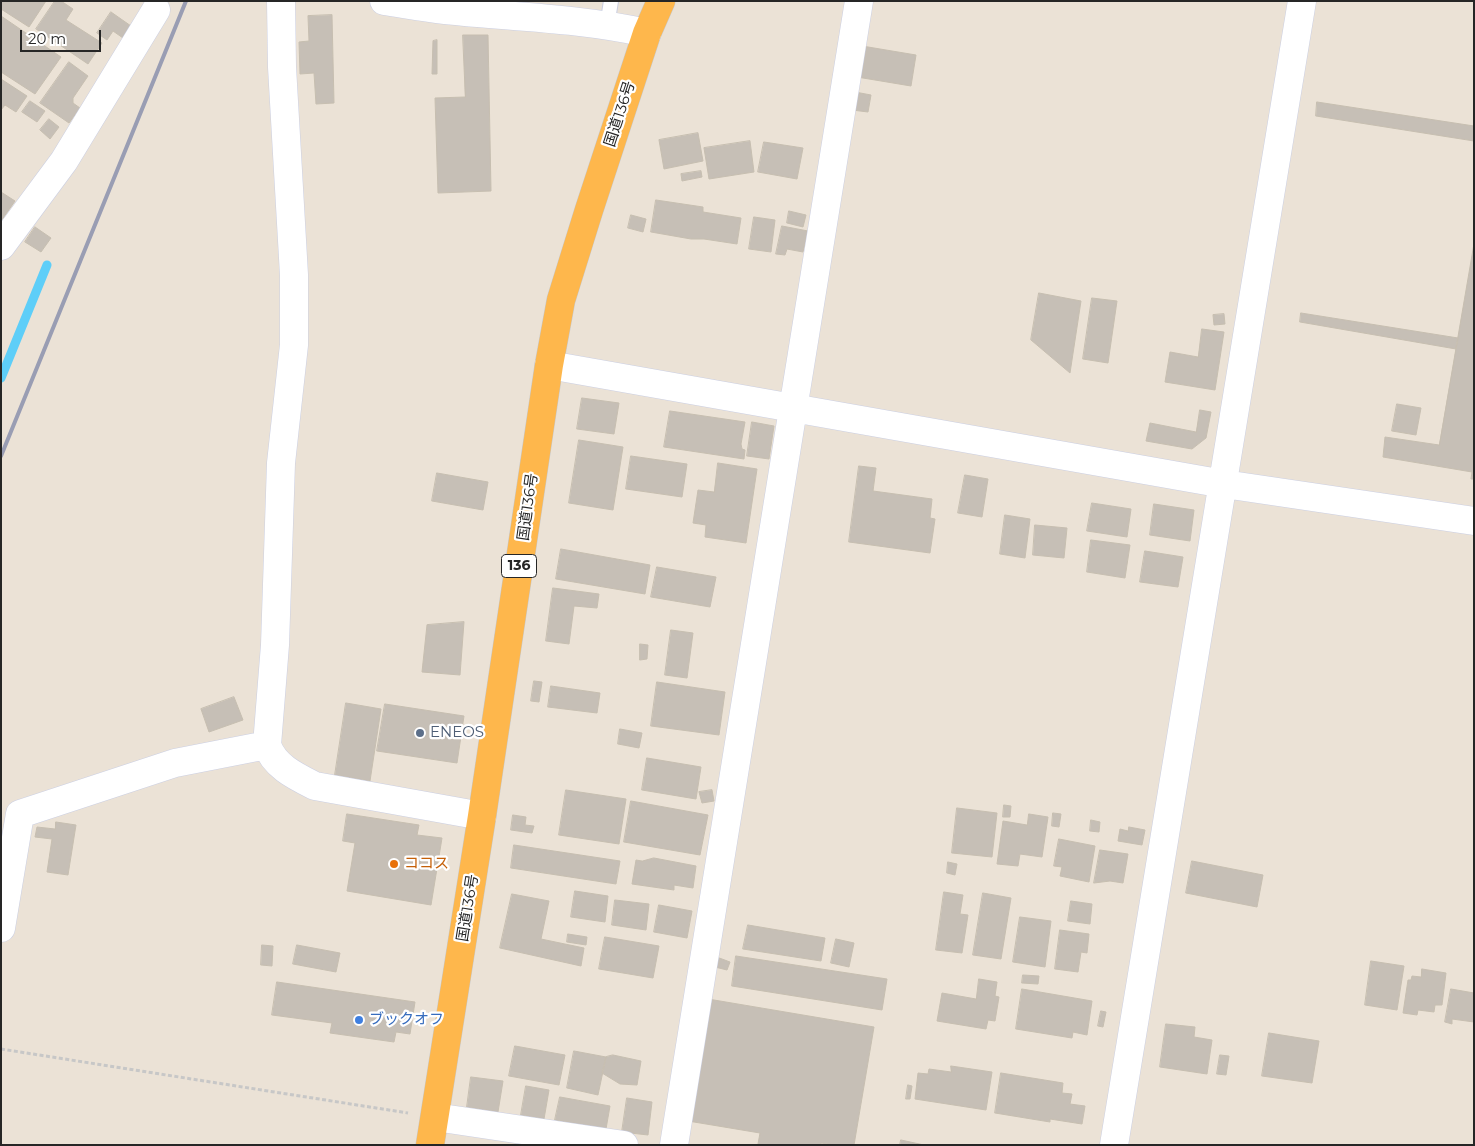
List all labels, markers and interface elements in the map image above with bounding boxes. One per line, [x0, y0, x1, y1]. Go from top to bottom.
scale bar [22, 20, 104, 52]
text: 20 m [28, 29, 66, 48]
street label: 国道136号 [601, 79, 639, 149]
street label: 国道136号 [514, 472, 542, 542]
road number: 136 [502, 554, 536, 578]
place label: ENEOS [430, 724, 484, 742]
marker: ENEOS [414, 727, 426, 739]
place label: ココス [404, 855, 449, 873]
marker: ココス [388, 858, 400, 870]
street label: 国道136号 [454, 873, 482, 943]
place label: ブックオフ [369, 1011, 444, 1029]
marker: ブックオフ [353, 1014, 365, 1026]

